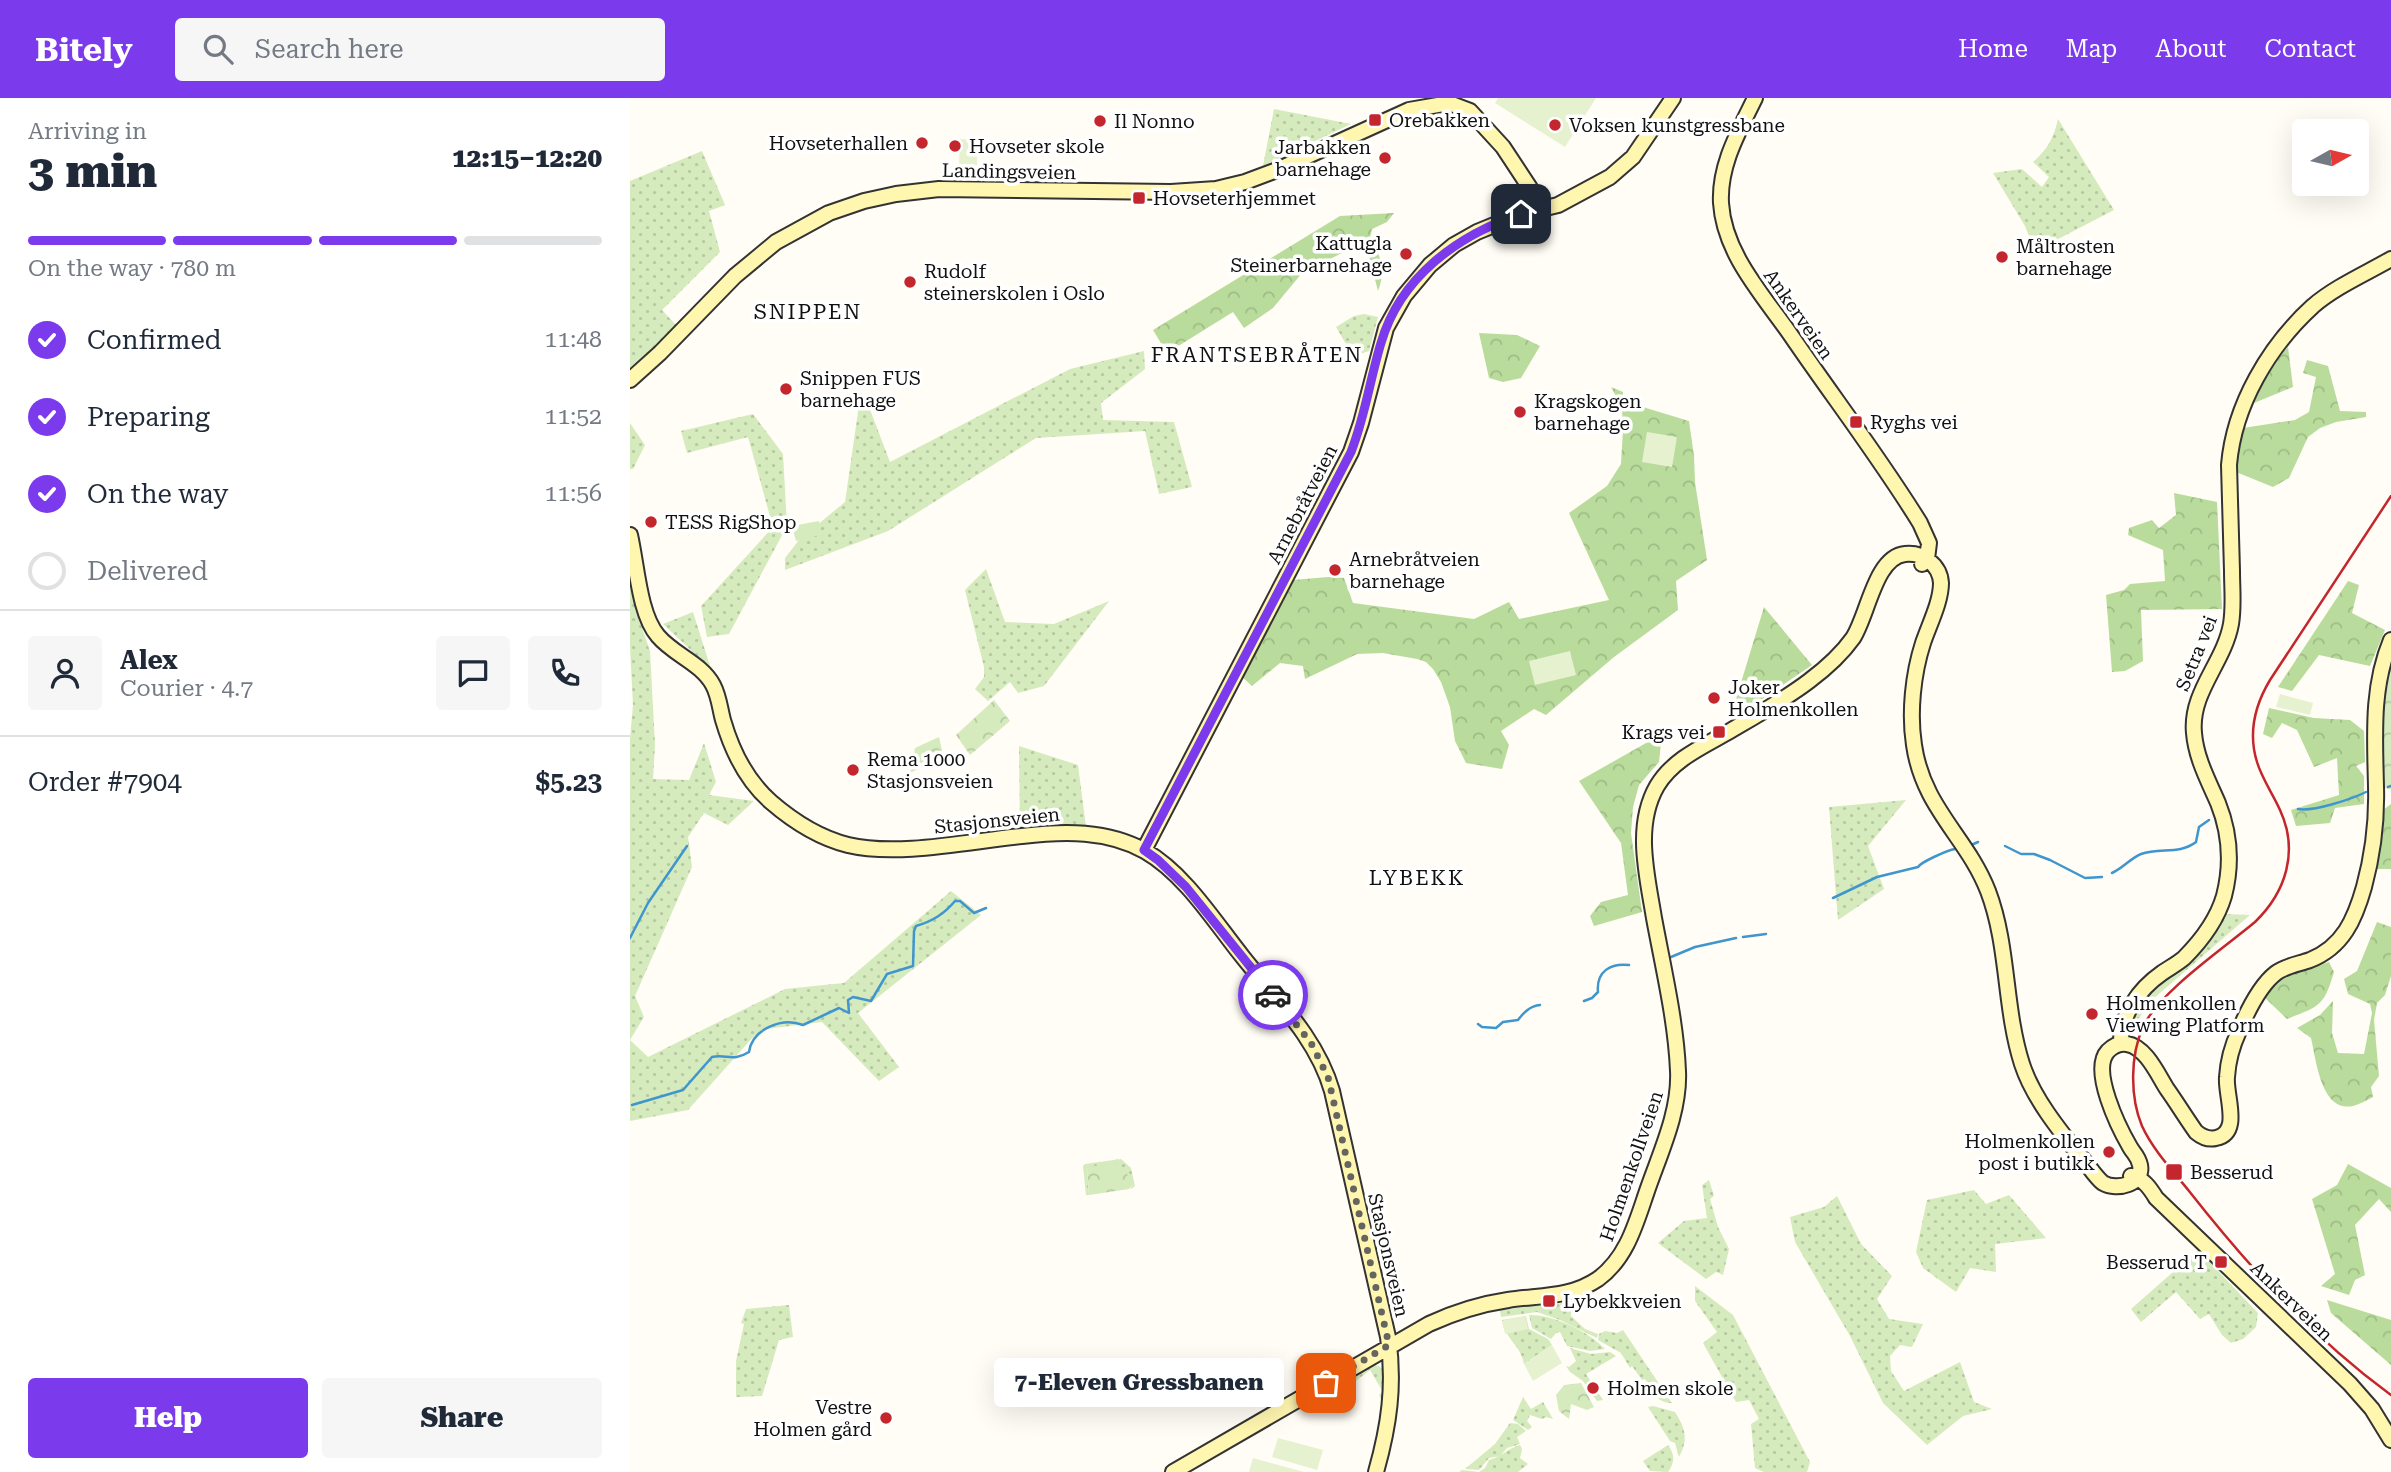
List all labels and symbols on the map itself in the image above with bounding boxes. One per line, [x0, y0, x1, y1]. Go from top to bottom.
place label: Orebakken [1389, 109, 1490, 132]
place label: Il Nonno [1114, 110, 1195, 133]
marker: Orebakken [1367, 112, 1383, 128]
marker: Il Nonno [1092, 113, 1108, 129]
place label: Voksen kunstgressbane [1569, 114, 1785, 137]
marker: Voksen kunstgressbane [1547, 117, 1563, 133]
north arrow [2292, 119, 2370, 196]
place label: Hovseterhallen [769, 132, 908, 155]
marker: Hovseterhallen [914, 135, 930, 151]
place label: Hovseter skole [969, 135, 1105, 158]
place label: Jarbakken barnehage [1275, 136, 1371, 181]
marker: Hovseter skole [947, 138, 963, 154]
marker: Jarbakken barnehage [1377, 150, 1393, 166]
street label: Landingsveien [942, 159, 1076, 184]
pin [1491, 184, 1551, 244]
place label: Hovseterhjemmet [1153, 187, 1316, 210]
marker: Hovseterhjemmet [1131, 190, 1147, 206]
place label: Kattugla Steinerbarnehage [1230, 232, 1393, 277]
place label: Måltrosten barnehage [2016, 235, 2115, 280]
marker: Kattugla Steinerbarnehage [1398, 246, 1414, 262]
marker: Måltrosten barnehage [1994, 249, 2010, 265]
place label: Rudolf steinerskolen i Oslo [924, 260, 1105, 305]
street label: Ankerveien [1759, 265, 1838, 364]
marker: Rudolf steinerskolen i Oslo [902, 274, 918, 290]
district label: SNIPPEN [754, 300, 862, 324]
district label: FRANTSEBRÅTEN [1151, 342, 1363, 367]
place label: Snippen FUS barnehage [800, 367, 921, 412]
marker: Snippen FUS barnehage [778, 381, 794, 397]
place label: Kragskogen barnehage [1534, 390, 1642, 435]
marker: Kragskogen barnehage [1512, 404, 1528, 420]
place label: Ryghs vei [1870, 411, 1958, 434]
marker: Ryghs vei [1848, 414, 1864, 430]
street label: Arnebråtveien [1263, 441, 1342, 568]
place label: TESS RigShop [665, 511, 796, 534]
marker: TESS RigShop [643, 514, 659, 530]
place label: Arnebråtveien barnehage [1349, 548, 1480, 593]
marker: Arnebråtveien barnehage [1327, 562, 1343, 578]
street label: Setra vei [2171, 612, 2222, 694]
place label: Joker Holmenkollen [1728, 676, 1858, 721]
marker: Joker Holmenkollen [1706, 690, 1722, 706]
place label: Krags vei [1622, 721, 1705, 744]
marker: Krags vei [1711, 724, 1727, 740]
place label: Rema 1000 Stasjonsveien [867, 748, 993, 793]
marker: Rema 1000 Stasjonsveien [845, 762, 861, 778]
street label: Stasjonsveien [933, 802, 1061, 839]
district label: LYBEKK [1369, 866, 1465, 890]
courier [1238, 960, 1308, 1030]
place label: Holmenkollen Viewing Platform [2106, 992, 2265, 1037]
marker: Holmenkollen Viewing Platform [2084, 1006, 2100, 1022]
street label: Holmenkollveien [1595, 1088, 1668, 1244]
place label: Holmenkollen post i butikk [1965, 1130, 2095, 1175]
marker: Holmenkollen post i butikk [2101, 1144, 2117, 1160]
place label: Besserud [2190, 1161, 2273, 1184]
marker: Besserud [2164, 1162, 2184, 1182]
street label: Stasjonsveien [1363, 1191, 1414, 1319]
place label: Besserud T [2106, 1251, 2207, 1274]
marker: Besserud T [2213, 1254, 2229, 1270]
street label: Ankerveien [2246, 1257, 2337, 1346]
place label: Lybekkveien [1563, 1290, 1681, 1313]
marker: Lybekkveien [1541, 1293, 1557, 1309]
pin [1296, 1353, 1356, 1413]
callout: 7-Eleven Gressbanen [994, 1358, 1284, 1408]
place label: Holmen skole [1607, 1377, 1733, 1400]
marker: Holmen skole [1585, 1380, 1601, 1396]
place label: Vestre Holmen gård [753, 1396, 872, 1441]
marker: Vestre Holmen gård [878, 1410, 894, 1426]

